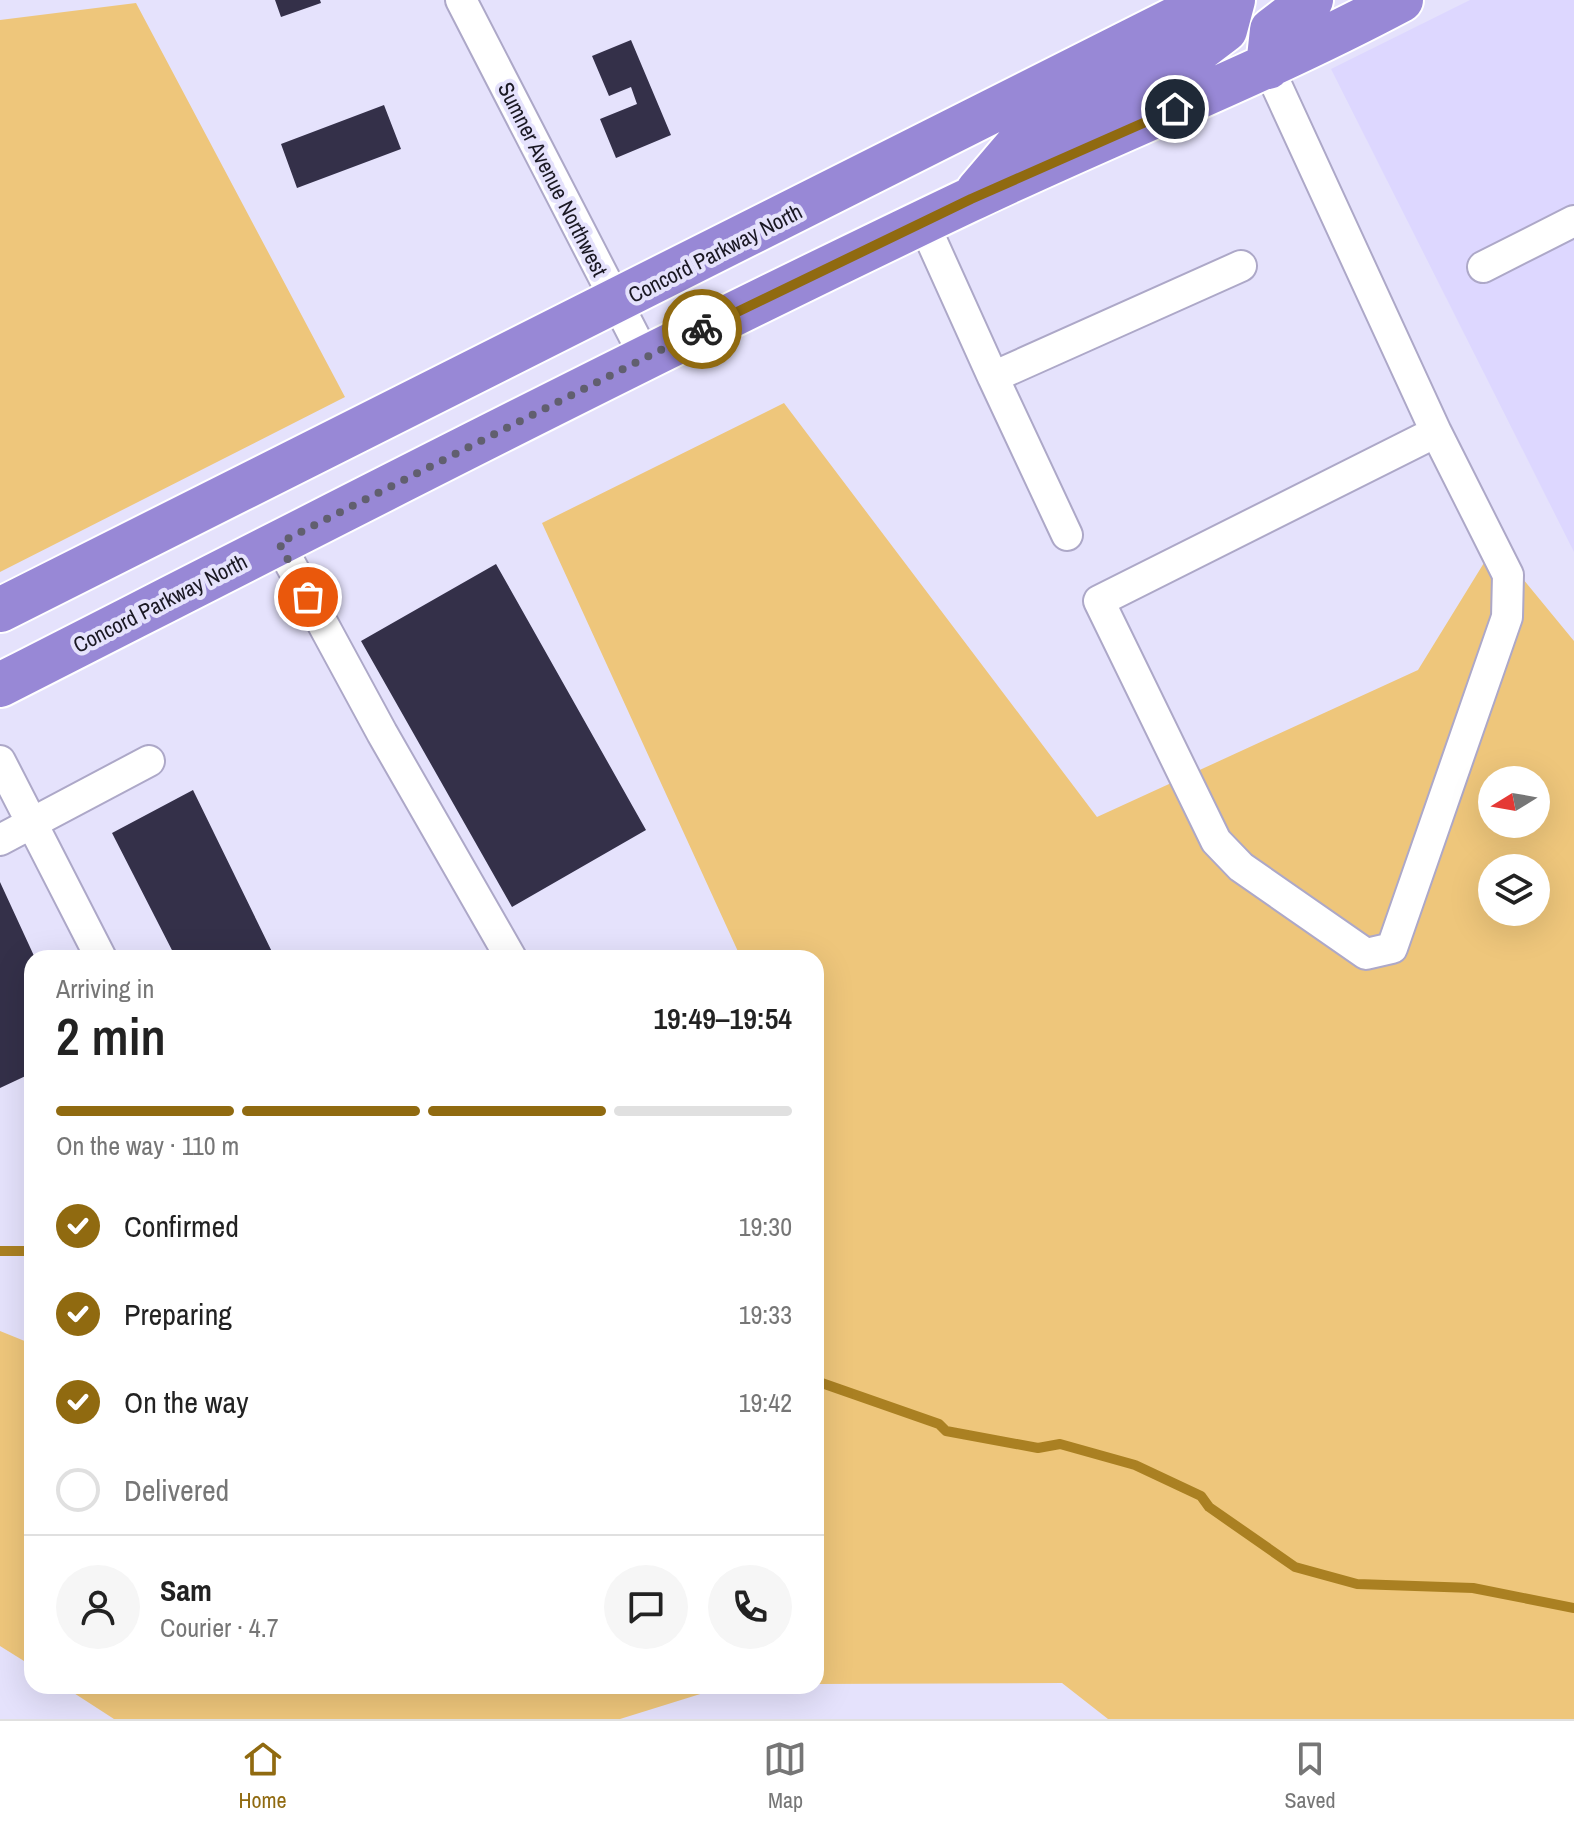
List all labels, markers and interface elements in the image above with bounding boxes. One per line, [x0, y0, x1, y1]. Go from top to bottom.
pin [1141, 75, 1209, 143]
street label: Sumner Avenue Northwest [491, 77, 615, 281]
icon: home [1153, 87, 1197, 131]
street label: Concord Parkway North [623, 196, 807, 310]
courier [662, 289, 742, 369]
icon: bike [680, 307, 724, 351]
street label: Concord Parkway North [68, 546, 252, 660]
pin [274, 563, 342, 631]
icon: bag [286, 575, 330, 619]
north arrow [1478, 766, 1550, 838]
map controls [1478, 766, 1550, 926]
button: layers [1478, 854, 1550, 926]
text: Arriving in [56, 971, 154, 1006]
text: 19:49–19:54 [653, 998, 792, 1038]
text: 2 min [56, 1001, 166, 1071]
text: On the way · 110 m [56, 1128, 239, 1163]
icon: check [56, 1204, 100, 1248]
text: Confirmed [124, 1206, 239, 1246]
text: 19:30 [739, 1209, 792, 1244]
icon: check [56, 1292, 100, 1336]
text: Preparing [124, 1294, 232, 1334]
text: 19:33 [739, 1297, 792, 1332]
icon: check [56, 1380, 100, 1424]
text: On the way [124, 1382, 248, 1422]
text: 19:42 [739, 1385, 792, 1420]
text: Delivered [124, 1470, 229, 1510]
button: person [56, 1565, 140, 1649]
button: chat [604, 1565, 688, 1649]
button: phone [708, 1565, 792, 1649]
text: Sam [160, 1570, 212, 1610]
text: Courier · 4.7 [160, 1610, 279, 1645]
tab: Home [238, 1737, 287, 1815]
tab: Map [763, 1737, 807, 1815]
tab: Saved [1284, 1737, 1336, 1815]

